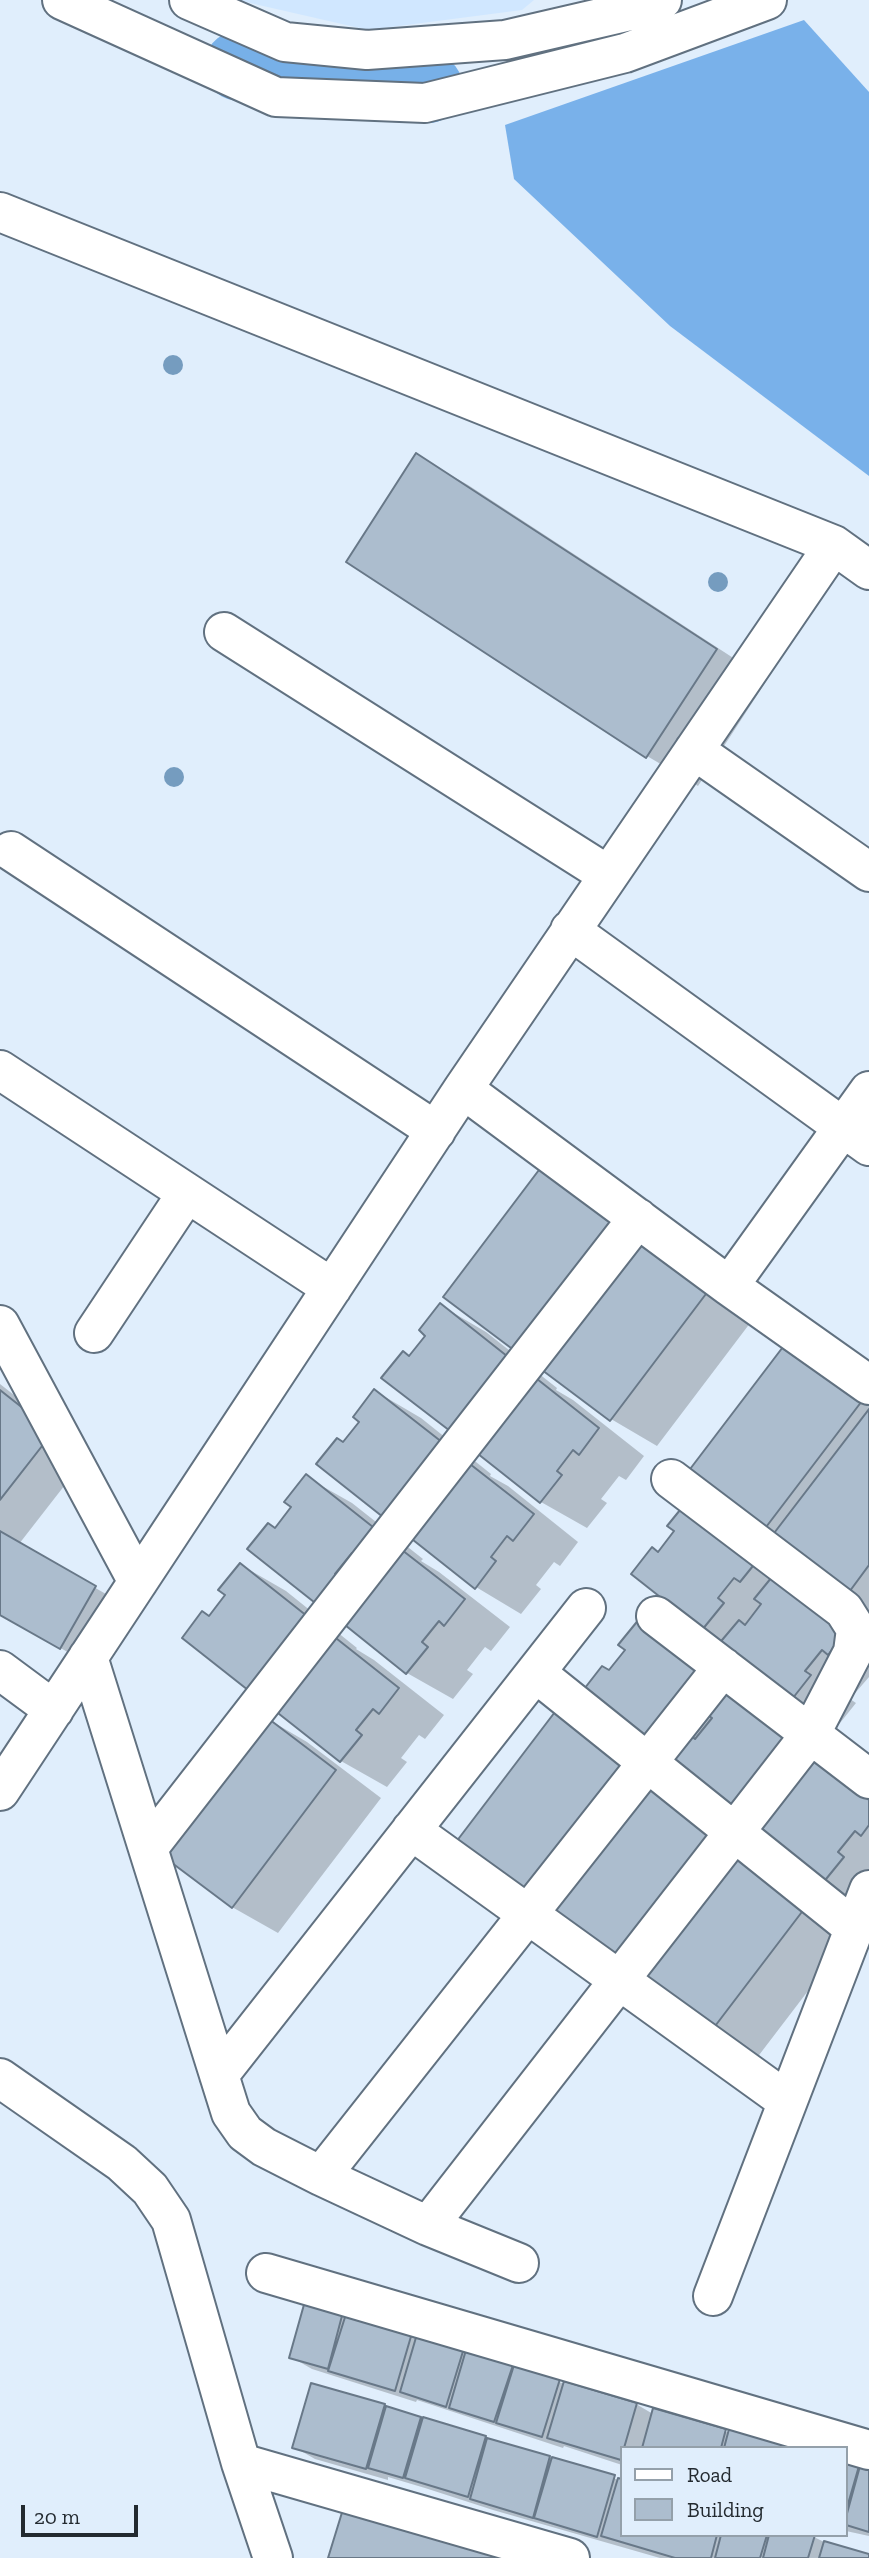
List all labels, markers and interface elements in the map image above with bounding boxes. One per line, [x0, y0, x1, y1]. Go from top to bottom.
legend [620, 2446, 848, 2537]
text: Road [687, 2462, 732, 2487]
scale bar [24, 2492, 142, 2536]
text: Building [687, 2497, 764, 2522]
text: 20 m [34, 2504, 80, 2529]

